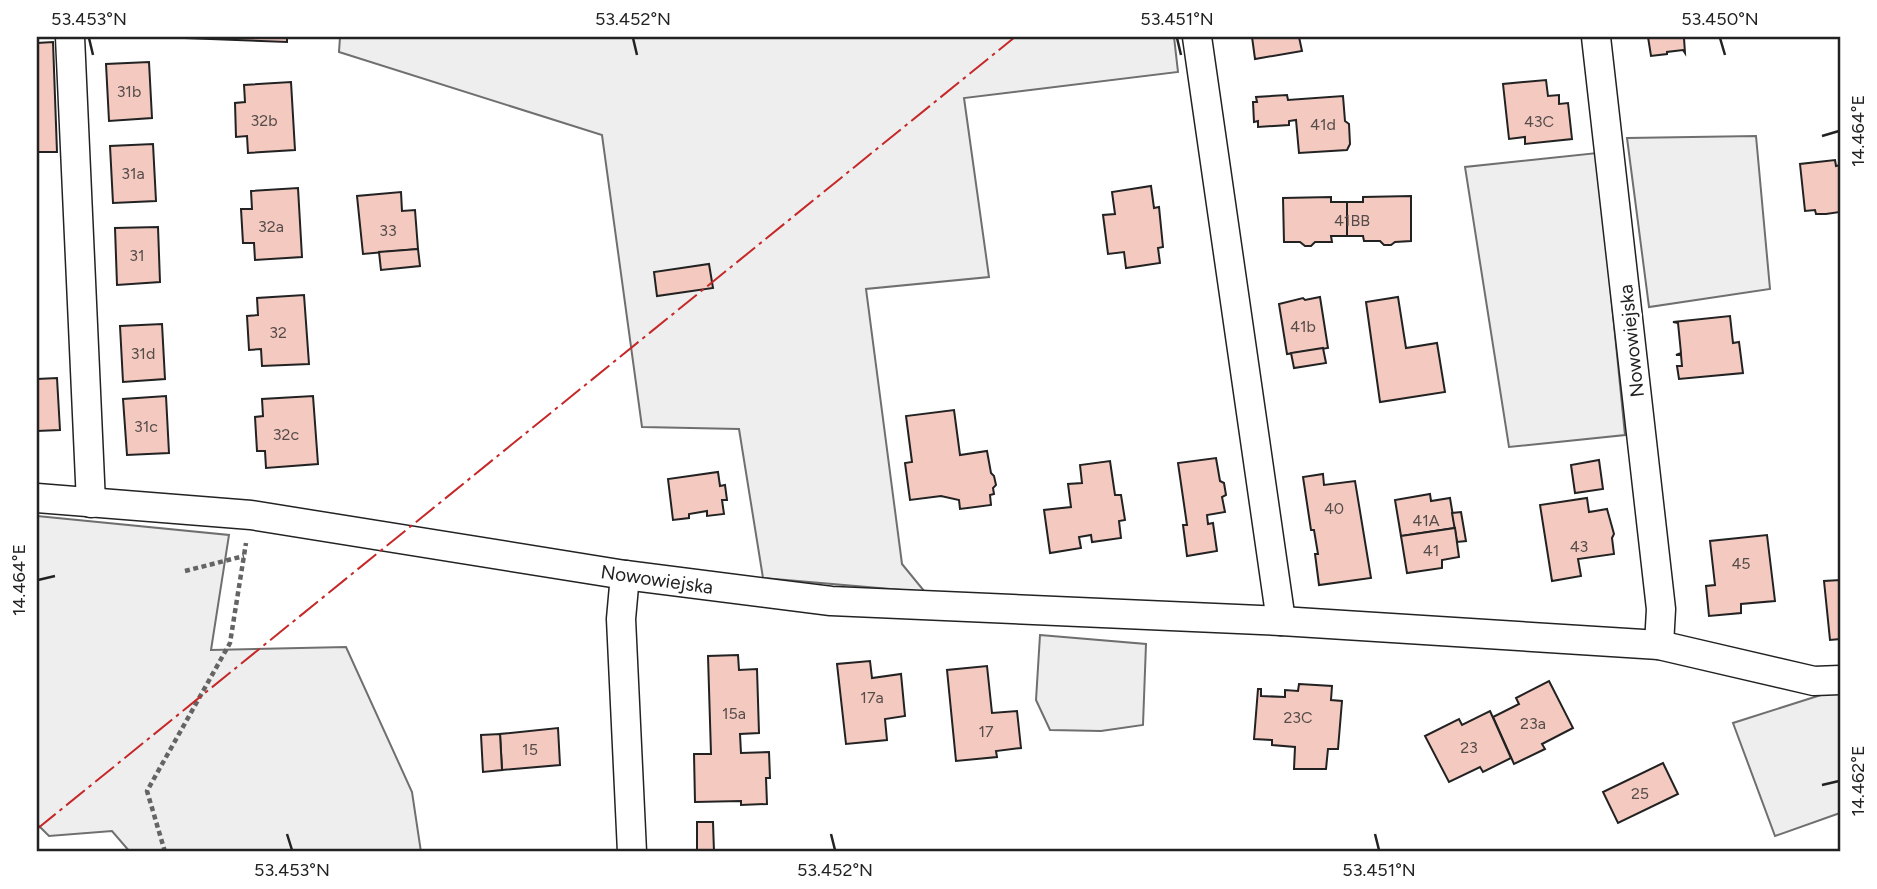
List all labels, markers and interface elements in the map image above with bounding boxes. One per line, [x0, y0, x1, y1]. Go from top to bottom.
text: 53.453°N [51, 8, 127, 30]
text: 53.452°N [595, 8, 671, 30]
text: 53.451°N [1140, 8, 1214, 30]
text: 53.450°N [1681, 8, 1759, 30]
house number: 31b [117, 82, 141, 101]
text: 14.464°E [1847, 95, 1869, 167]
house number: 32b [250, 111, 278, 130]
house number: 43C [1524, 112, 1554, 131]
house number: 41d [1310, 115, 1336, 134]
house number: 31a [121, 164, 145, 183]
house number: 41BB [1334, 211, 1370, 230]
house number: 32a [258, 217, 284, 236]
house number: 33 [379, 221, 397, 240]
house number: 31 [129, 246, 145, 265]
street label: Nowowiejska [1614, 283, 1649, 398]
house number: 41b [1290, 317, 1316, 336]
house number: 32 [269, 323, 287, 342]
house number: 31d [131, 344, 155, 363]
house number: 31c [134, 417, 158, 436]
house number: 32c [273, 425, 299, 444]
house number: 40 [1324, 499, 1344, 518]
house number: 41A [1412, 511, 1440, 530]
house number: 43 [1570, 537, 1588, 556]
house number: 41 [1423, 541, 1439, 560]
text: 14.464°E [8, 544, 30, 616]
house number: 45 [1731, 554, 1751, 573]
street label: Nowowiejska [599, 560, 715, 599]
house number: 17a [860, 688, 884, 707]
house number: 15a [722, 704, 746, 723]
house number: 23C [1283, 708, 1313, 727]
house number: 23a [1520, 714, 1546, 733]
house number: 17 [978, 722, 994, 741]
house number: 23 [1460, 738, 1478, 757]
house number: 15 [522, 740, 538, 759]
text: 14.462°E [1847, 745, 1869, 817]
house number: 25 [1631, 784, 1649, 803]
text: 53.453°N [254, 859, 330, 881]
text: 53.452°N [797, 859, 873, 881]
text: 53.451°N [1342, 859, 1416, 881]

